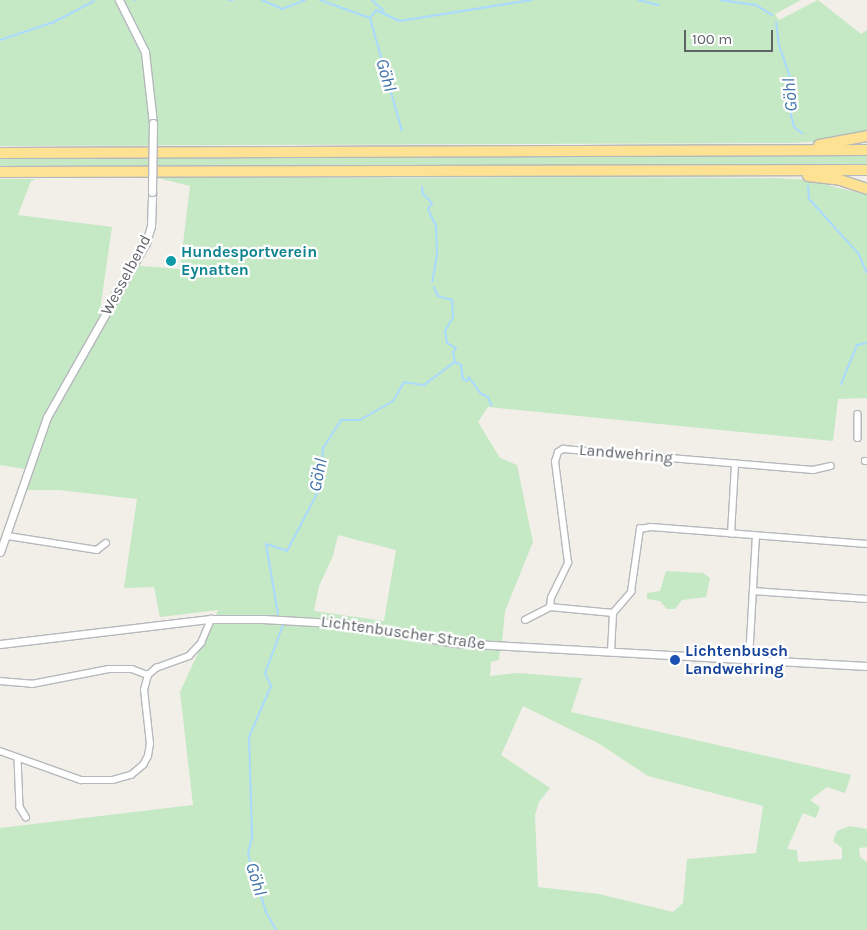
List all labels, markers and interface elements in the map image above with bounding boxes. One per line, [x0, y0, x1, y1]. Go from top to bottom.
scale bar [687, 20, 776, 52]
text: 100 m [692, 30, 732, 48]
water label: Göhl [371, 56, 401, 94]
water label: Göhl [778, 77, 802, 113]
street label: Wesselbend [97, 231, 155, 319]
place label: Hundesportverein Eynatten [181, 242, 317, 280]
marker: Hundesportverein Eynatten [165, 255, 177, 267]
street label: Landwehring [578, 440, 674, 468]
water label: Göhl [304, 456, 332, 494]
street label: Lichtenbuscher Straße [320, 612, 486, 654]
place label: Lichtenbusch Landwehring [685, 641, 788, 679]
marker: Lichtenbusch Landwehring [669, 654, 681, 666]
water label: Göhl [241, 860, 271, 898]

